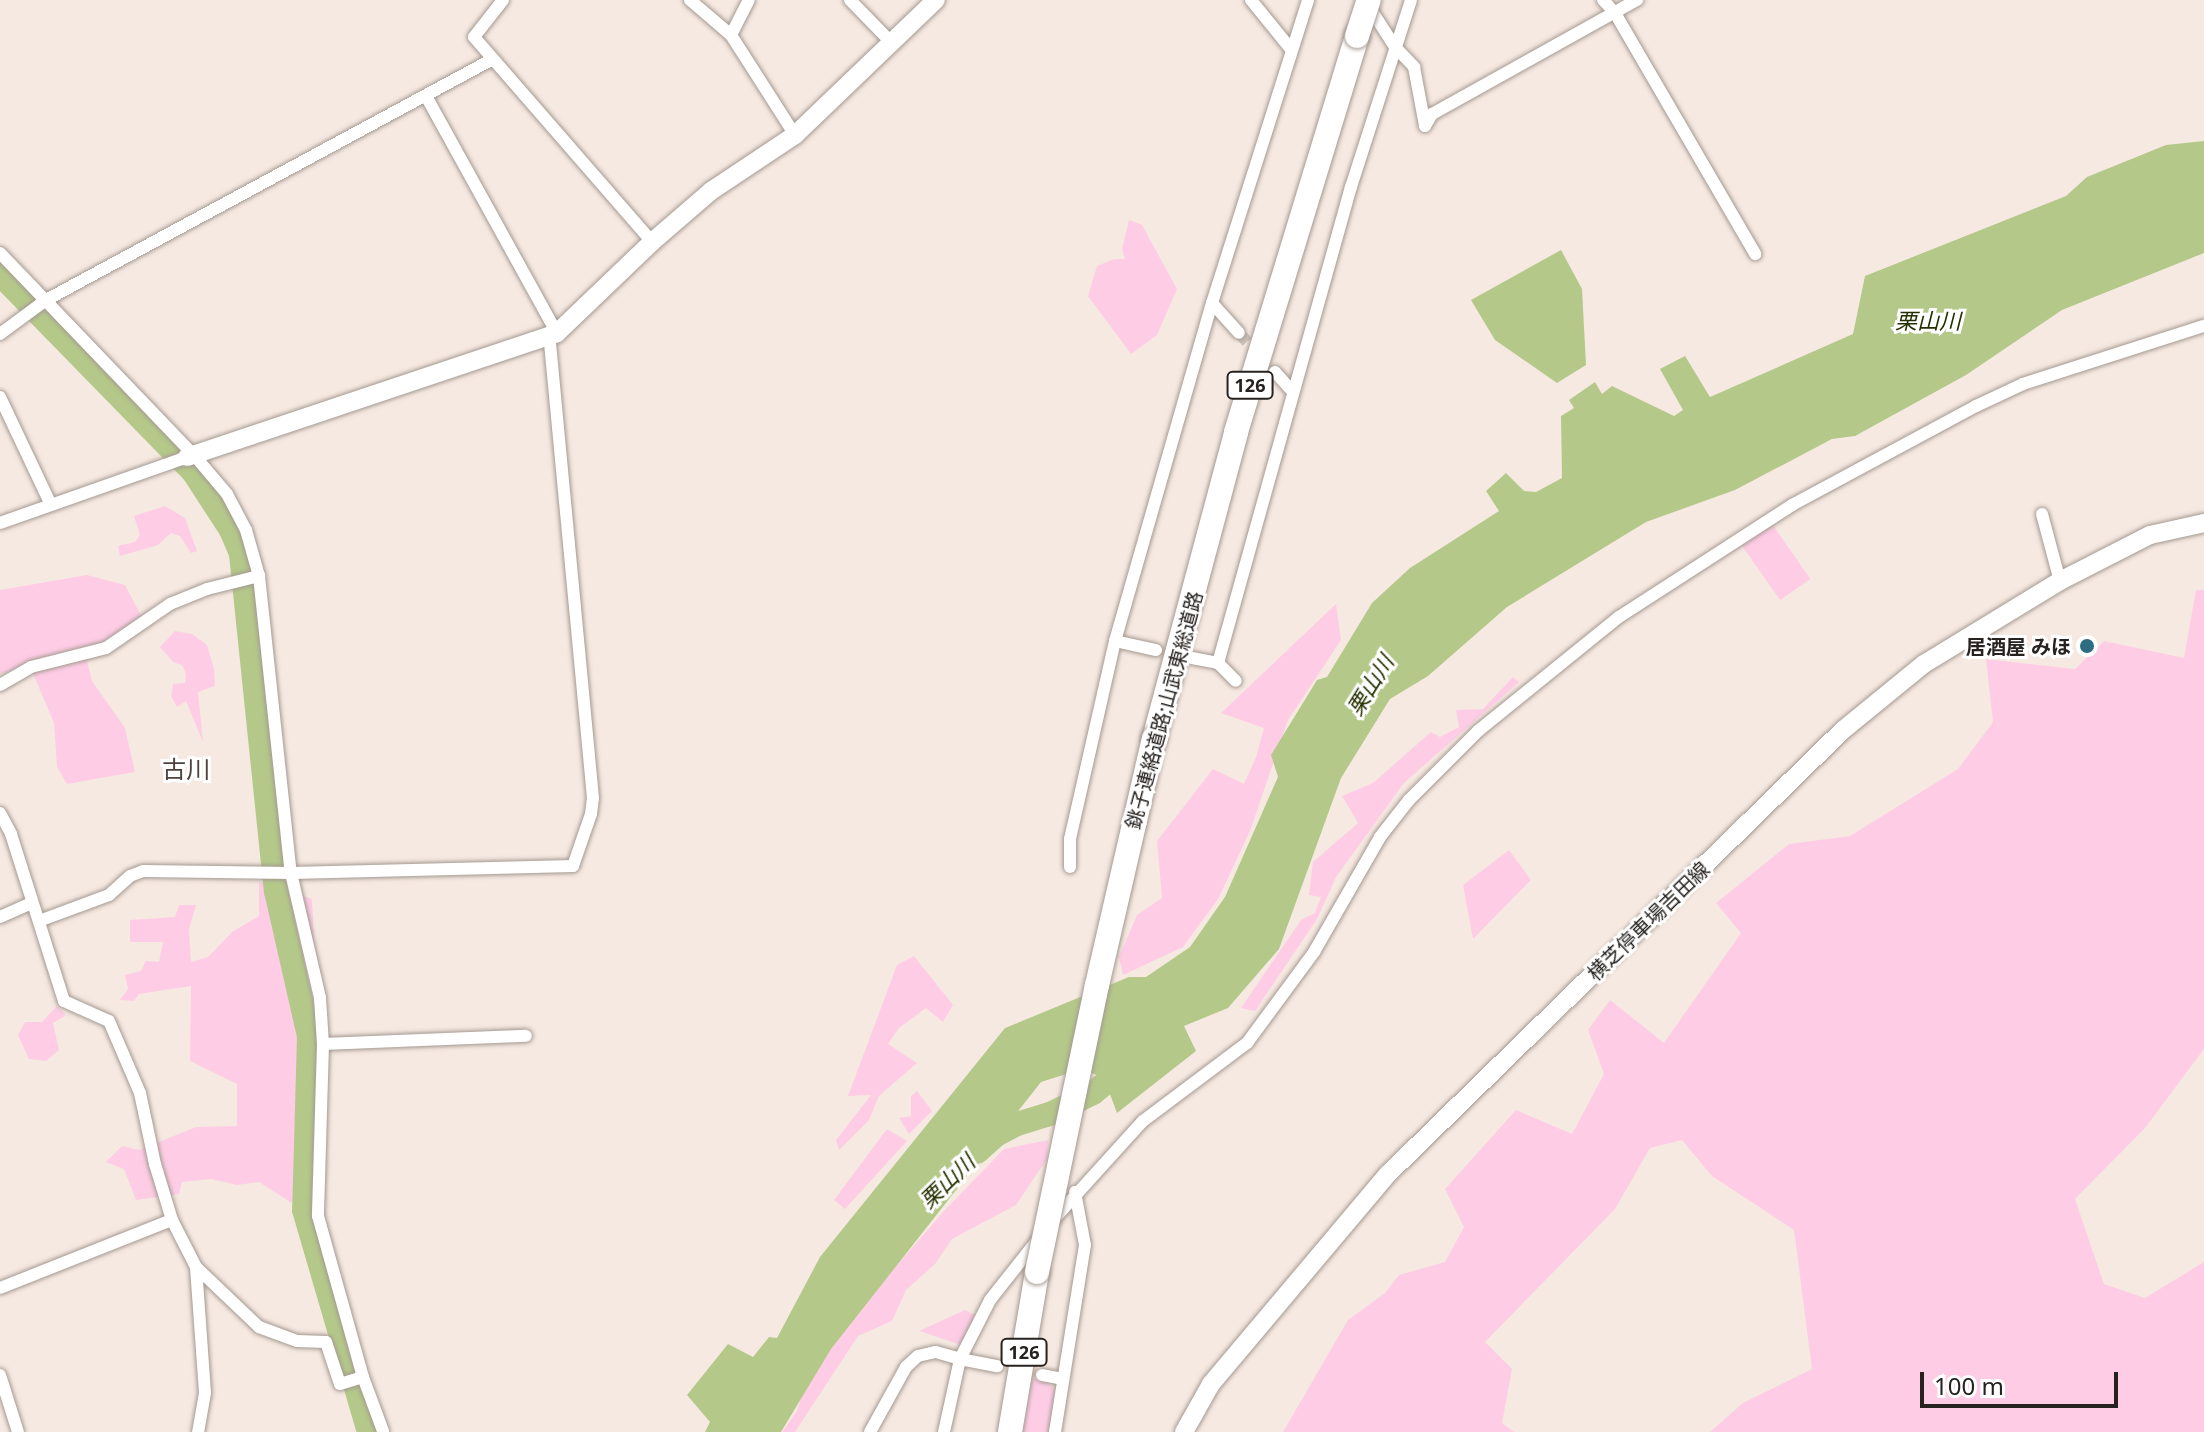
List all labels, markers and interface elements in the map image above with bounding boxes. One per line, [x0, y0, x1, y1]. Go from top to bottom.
water label: 栗山川 [1895, 308, 1961, 334]
road number: 126 [1226, 371, 1274, 399]
street label: 銚子連絡道路;山武東総道路 [1121, 588, 1207, 832]
place label: 居酒屋 みほ [1966, 634, 2071, 658]
marker: 居酒屋 みほ [2078, 637, 2096, 655]
water label: 栗山川 [1341, 650, 1399, 720]
district label: 古川 [162, 755, 210, 783]
street label: 横芝停車場吉田線 [1582, 857, 1714, 985]
water label: 栗山川 [914, 1149, 980, 1213]
road number: 126 [1000, 1338, 1048, 1366]
scale bar [1924, 1356, 2122, 1406]
text: 100 m [1934, 1369, 2004, 1402]

